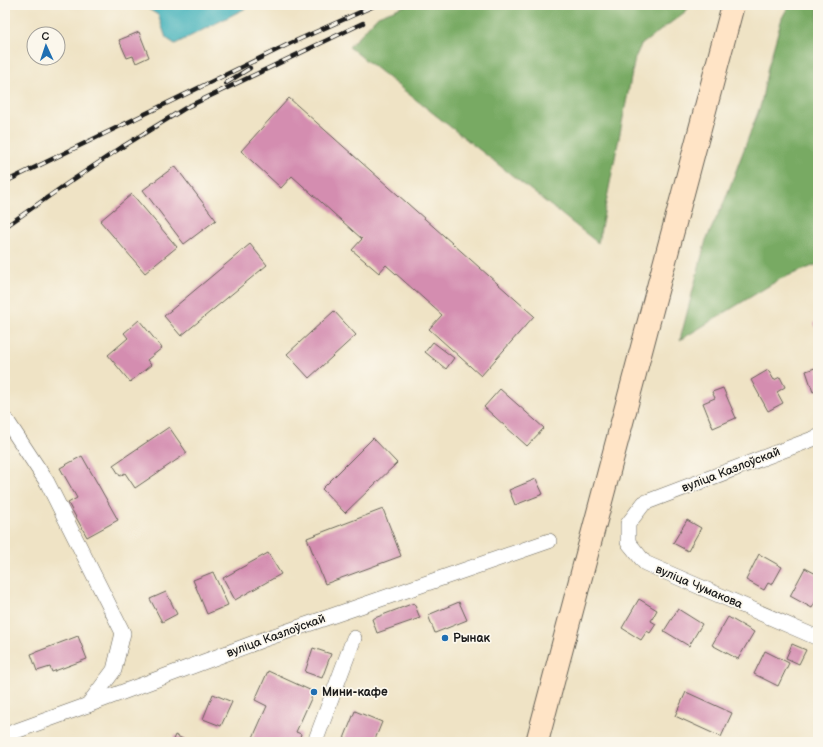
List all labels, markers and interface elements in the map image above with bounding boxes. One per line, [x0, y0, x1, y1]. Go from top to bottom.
north arrow [26, 26, 66, 66]
text: С [41, 30, 50, 43]
street label: вуліца Казлоўскай [680, 444, 782, 496]
street label: вуліца Чумакова [653, 562, 745, 612]
street label: вуліца Казлоўскай [224, 611, 328, 661]
place label: Рынак [453, 631, 490, 646]
marker: Рынак [440, 633, 450, 643]
place label: Мини-кафе [322, 685, 388, 700]
marker: Мини-кафе [309, 687, 319, 697]

